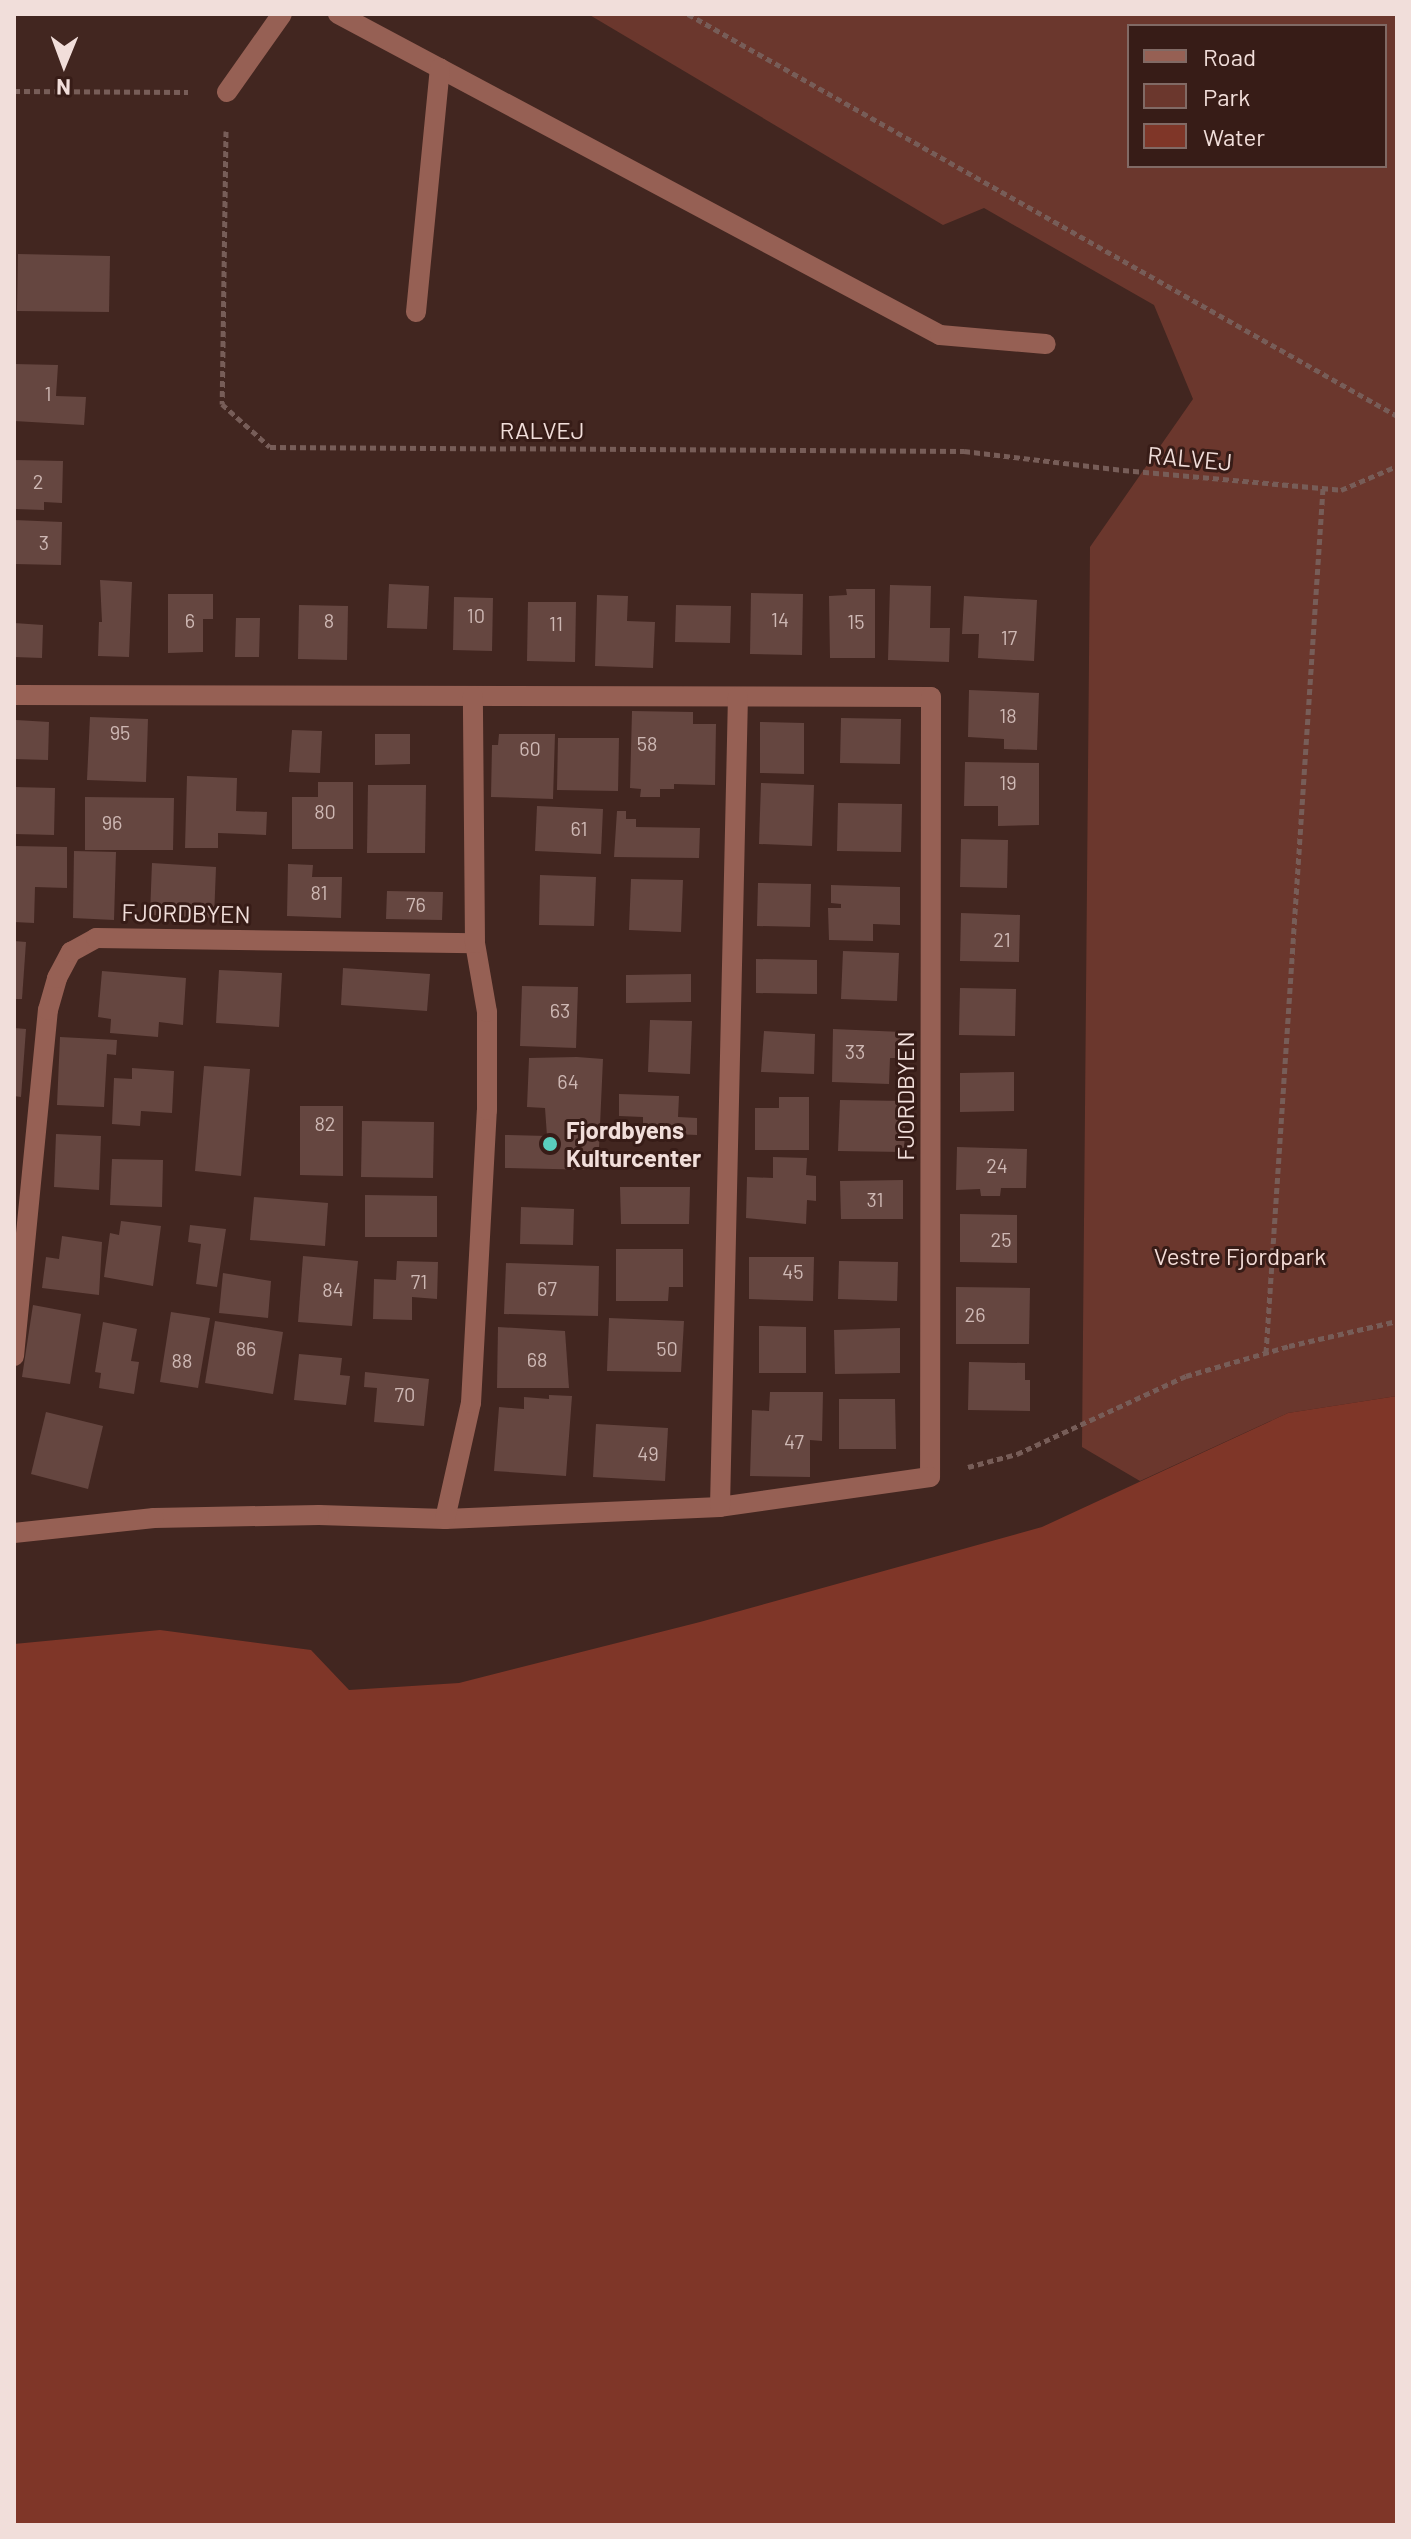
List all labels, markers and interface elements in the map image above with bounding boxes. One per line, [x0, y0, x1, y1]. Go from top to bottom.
north arrow [24, 24, 104, 104]
legend [1127, 24, 1387, 168]
text: Road [1203, 42, 1256, 71]
text: N [56, 75, 71, 101]
text: Park [1203, 82, 1250, 111]
text: Water [1203, 122, 1265, 151]
house number: 1 [45, 381, 51, 405]
street label: RALVEJ [499, 416, 585, 444]
street label: RALVEJ [1146, 440, 1234, 476]
house number: 2 [33, 469, 43, 493]
house number: 3 [39, 530, 49, 554]
house number: 10 [467, 603, 485, 627]
house number: 14 [771, 607, 789, 631]
house number: 6 [185, 608, 195, 632]
house number: 8 [324, 608, 334, 632]
house number: 15 [847, 609, 865, 633]
house number: 11 [549, 611, 563, 635]
house number: 17 [1001, 625, 1017, 649]
house number: 18 [999, 703, 1017, 727]
house number: 95 [110, 720, 130, 744]
house number: 58 [637, 731, 657, 755]
house number: 60 [519, 736, 541, 760]
house number: 19 [999, 770, 1017, 794]
house number: 80 [314, 799, 336, 823]
house number: 96 [102, 810, 122, 834]
house number: 61 [571, 816, 587, 840]
house number: 81 [311, 880, 327, 904]
house number: 76 [406, 892, 426, 916]
street label: FJORDBYEN [121, 897, 251, 929]
house number: 21 [993, 927, 1011, 951]
house number: 63 [550, 998, 570, 1022]
street label: FJORDBYEN [891, 1031, 919, 1161]
house number: 33 [845, 1039, 865, 1063]
house number: 64 [557, 1069, 579, 1093]
house number: 82 [314, 1111, 336, 1135]
place label: Fjordbyens Kulturcenter [566, 1116, 701, 1172]
marker: Fjordbyens Kulturcenter [541, 1135, 559, 1153]
house number: 24 [986, 1153, 1008, 1177]
house number: 31 [866, 1187, 884, 1211]
house number: 25 [991, 1227, 1011, 1251]
park label: Vestre Fjordpark [1154, 1242, 1326, 1270]
house number: 45 [782, 1259, 804, 1283]
house number: 71 [411, 1269, 427, 1293]
house number: 67 [537, 1276, 557, 1300]
house number: 84 [322, 1277, 344, 1301]
house number: 26 [964, 1302, 986, 1326]
house number: 86 [236, 1336, 256, 1360]
house number: 50 [656, 1336, 678, 1360]
house number: 68 [527, 1347, 547, 1371]
house number: 88 [172, 1348, 192, 1372]
house number: 70 [395, 1382, 415, 1406]
house number: 47 [784, 1429, 804, 1453]
house number: 49 [637, 1441, 659, 1465]

